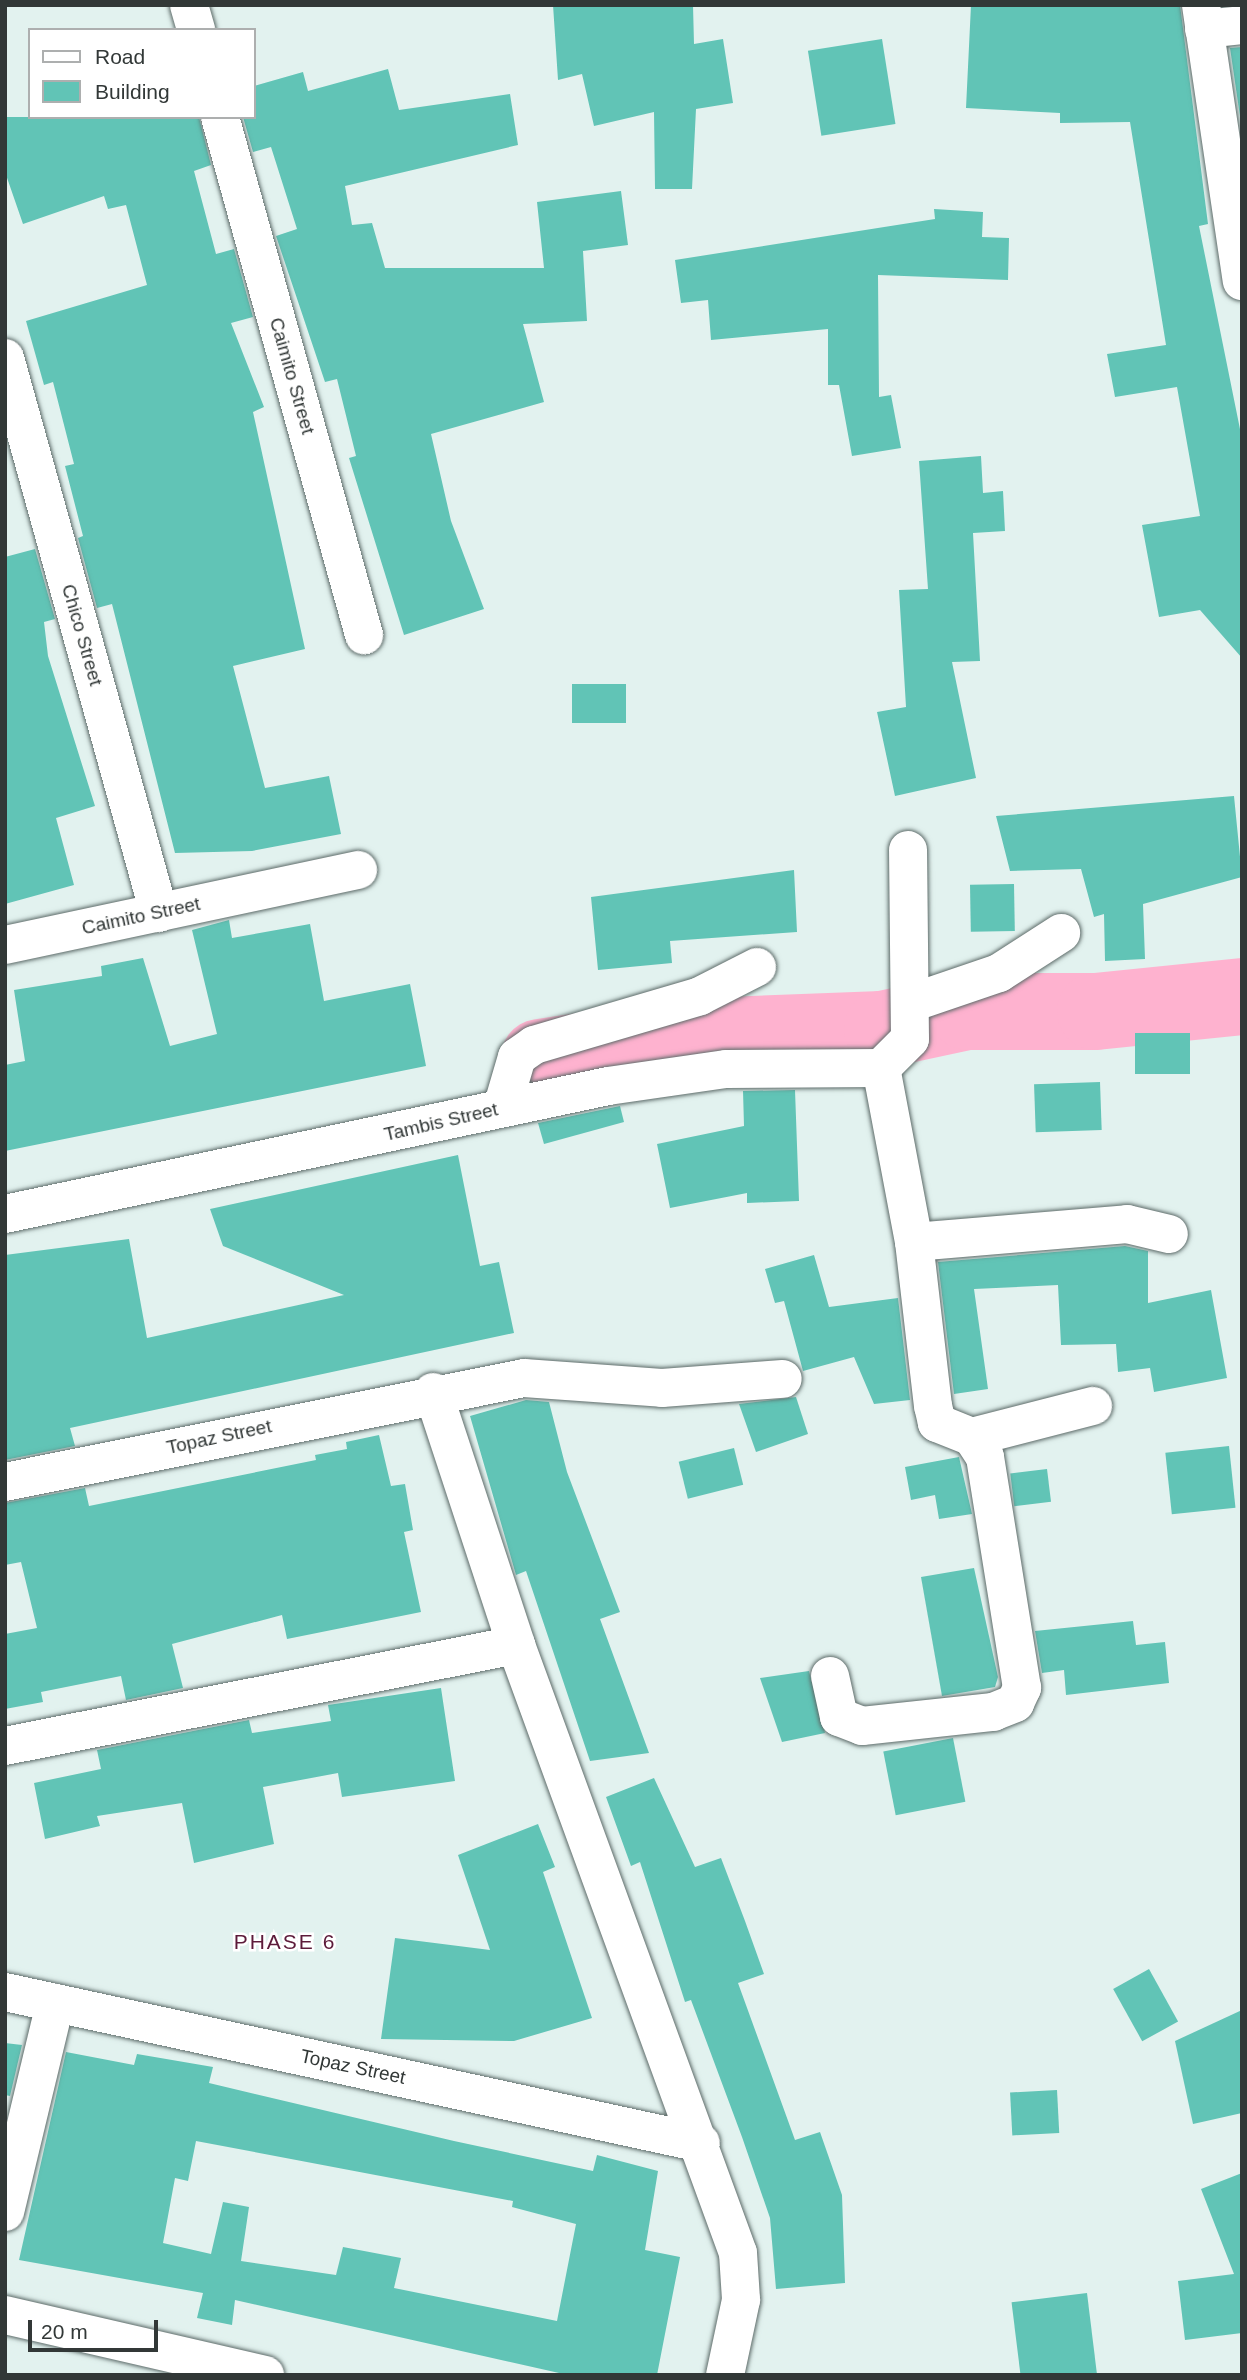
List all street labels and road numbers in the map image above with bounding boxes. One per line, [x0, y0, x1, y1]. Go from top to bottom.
street label: Caimito Street [264, 315, 320, 437]
street label: Chico Street [57, 582, 107, 688]
street label: Caimito Street [80, 892, 202, 940]
street label: Tambis Street [382, 1098, 500, 1146]
street label: Topaz Street [164, 1415, 274, 1459]
street label: Topaz Street [298, 2045, 408, 2089]

